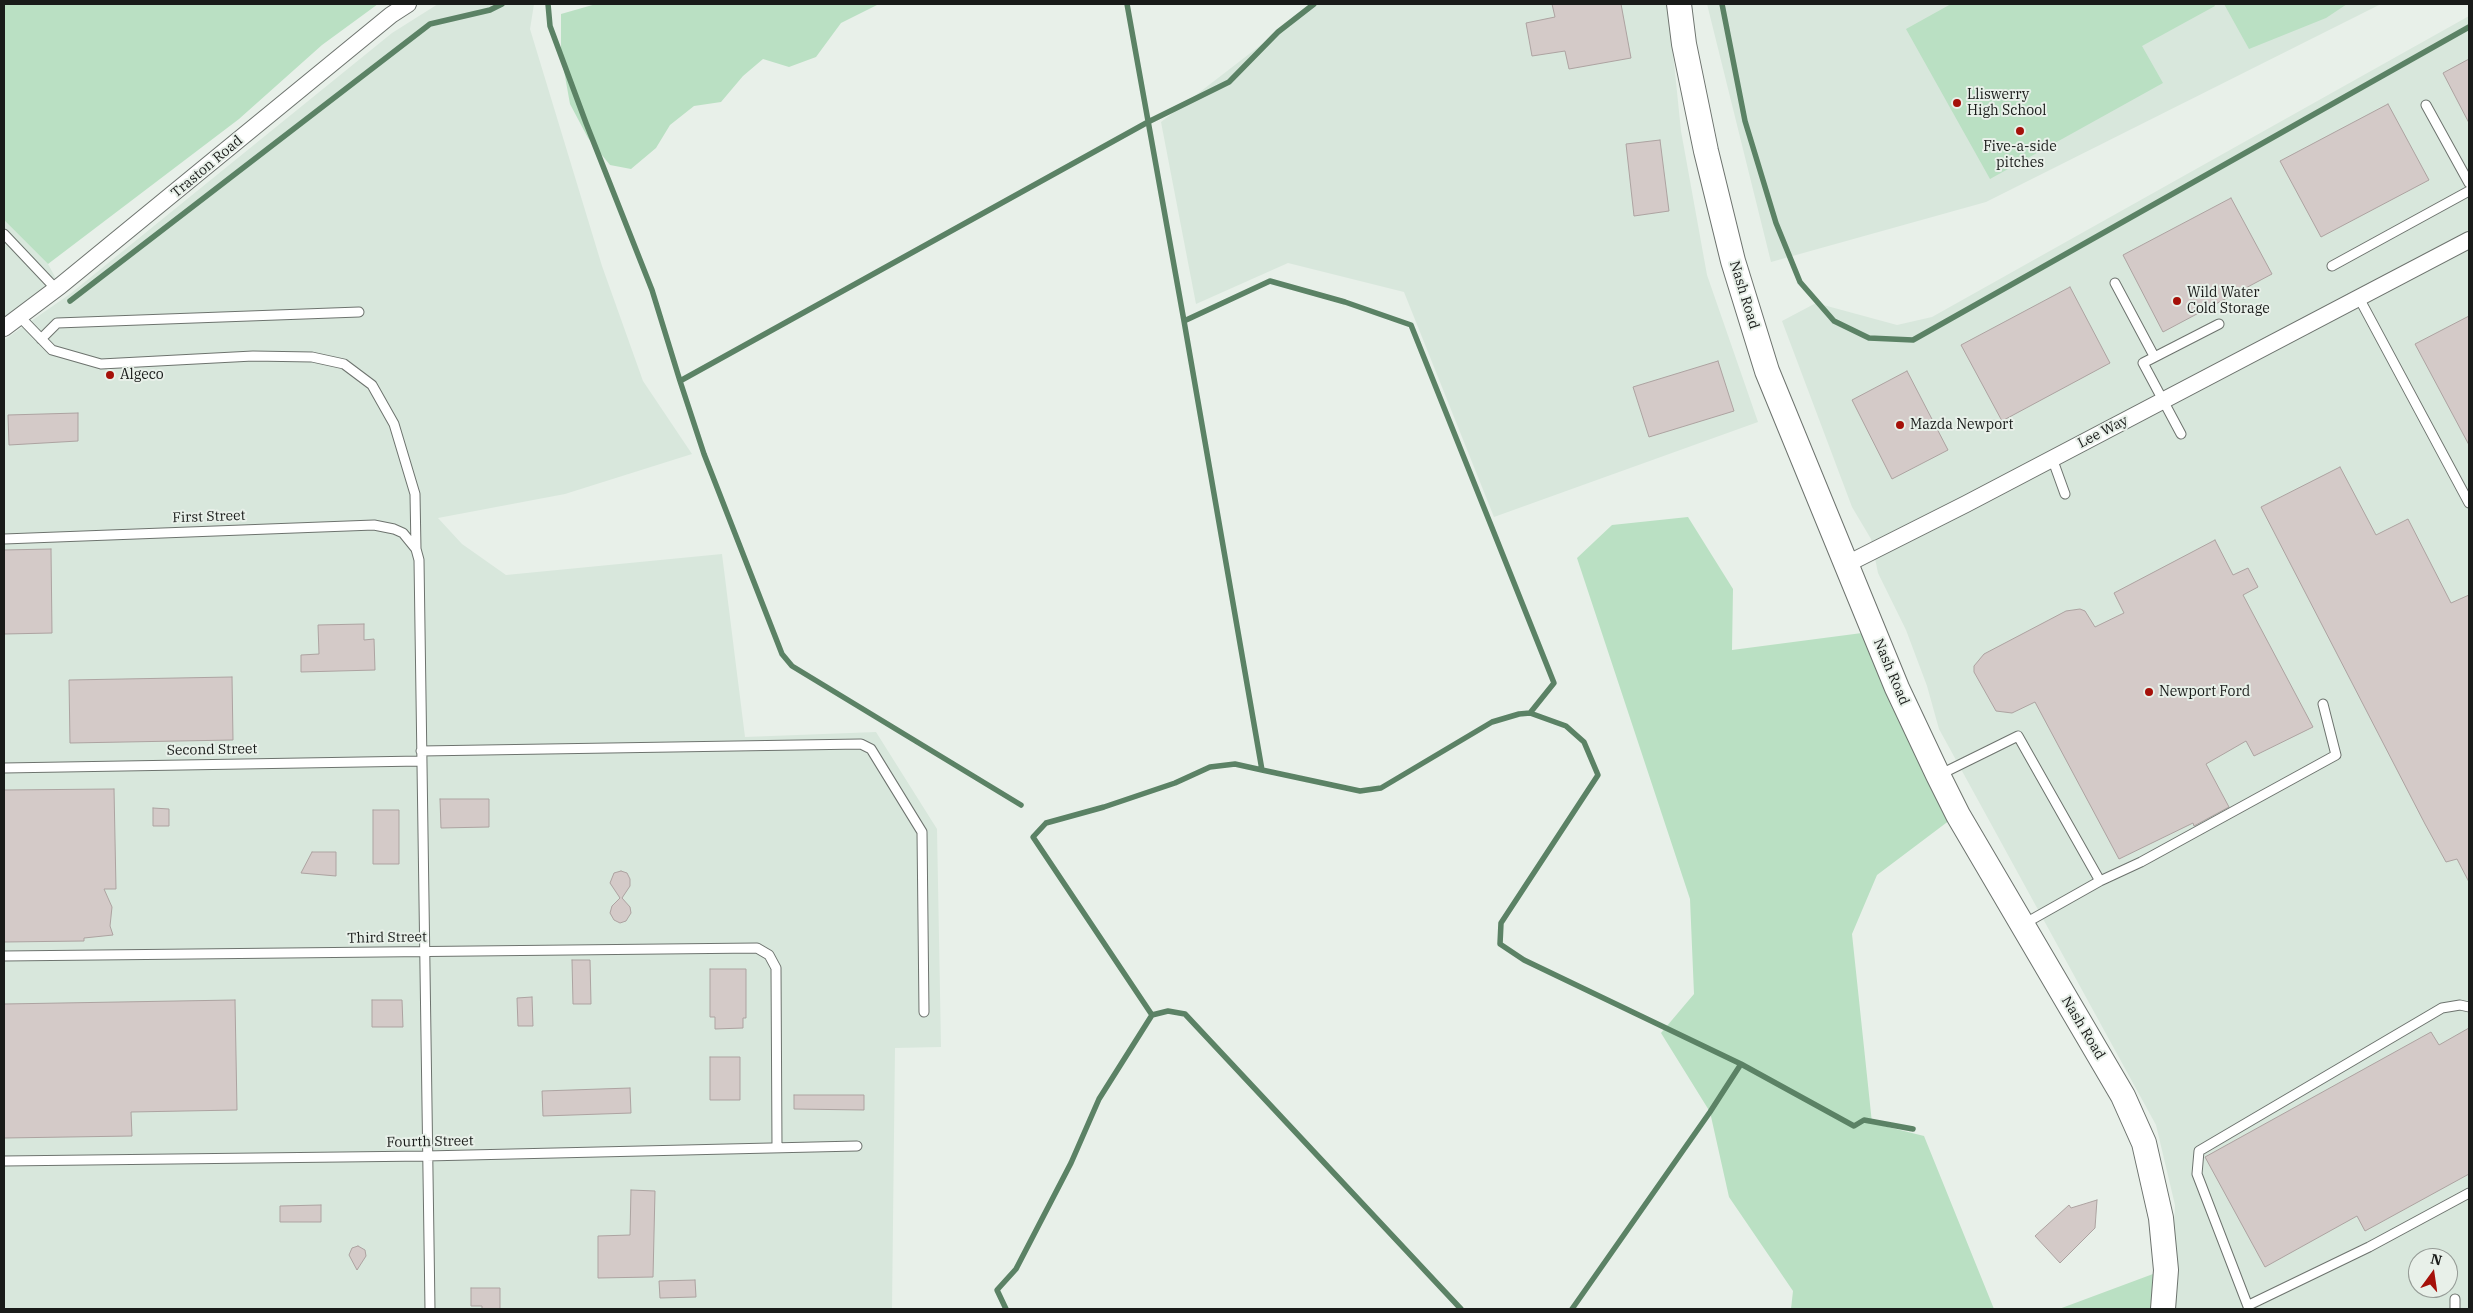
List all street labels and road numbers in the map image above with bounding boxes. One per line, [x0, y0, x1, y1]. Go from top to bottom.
street label: Traston Road [168, 132, 246, 202]
street label: Nash Road [1726, 259, 1762, 331]
street label: Lee Way [2075, 412, 2131, 452]
street label: First Street [172, 507, 246, 527]
street label: Nash Road [1869, 636, 1913, 708]
street label: Second Street [166, 741, 258, 759]
street label: Third Street [347, 929, 427, 947]
street label: Nash Road [2058, 993, 2108, 1063]
street label: Fourth Street [386, 1133, 474, 1151]

